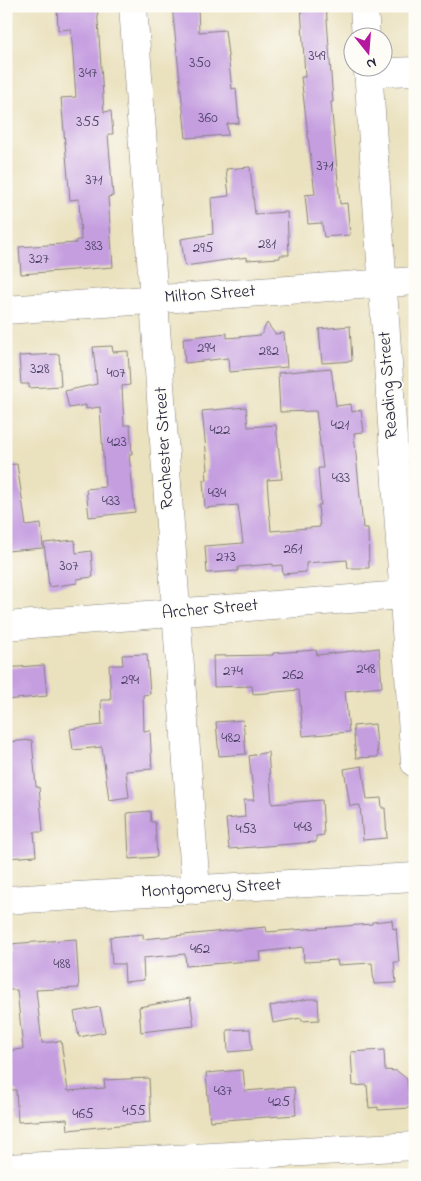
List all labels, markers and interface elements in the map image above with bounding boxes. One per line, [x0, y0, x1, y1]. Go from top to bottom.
north arrow [344, 28, 394, 78]
house number: 349 [309, 45, 326, 67]
house number: 350 [189, 52, 211, 74]
text: N [364, 52, 379, 74]
house number: 347 [79, 62, 97, 84]
house number: 360 [198, 107, 218, 129]
house number: 355 [76, 111, 100, 133]
house number: 371 [316, 155, 334, 177]
house number: 371 [85, 169, 103, 191]
house number: 281 [258, 233, 276, 255]
house number: 383 [85, 235, 103, 257]
house number: 295 [193, 237, 214, 259]
house number: 327 [29, 248, 49, 270]
street label: Milton Street [164, 279, 256, 311]
street label: Reading Street [372, 330, 407, 440]
house number: 294 [197, 337, 215, 359]
house number: 282 [259, 340, 280, 362]
house number: 328 [30, 358, 50, 380]
house number: 407 [107, 362, 125, 384]
street label: Rochester Street [149, 386, 181, 510]
house number: 421 [331, 414, 349, 436]
house number: 422 [209, 419, 231, 441]
house number: 423 [107, 431, 127, 453]
house number: 433 [332, 467, 350, 489]
house number: 434 [208, 482, 226, 504]
house number: 433 [102, 490, 120, 512]
house number: 261 [284, 538, 303, 560]
house number: 273 [216, 546, 236, 568]
house number: 307 [60, 555, 78, 577]
street label: Archer Street [161, 593, 259, 627]
house number: 248 [356, 658, 376, 680]
house number: 274 [223, 660, 243, 682]
house number: 262 [282, 664, 304, 686]
house number: 294 [121, 669, 139, 691]
house number: 482 [221, 727, 241, 749]
house number: 443 [294, 816, 312, 838]
house number: 453 [236, 818, 256, 840]
street label: Montgomery Street [140, 872, 282, 907]
house number: 462 [190, 938, 211, 960]
house number: 488 [53, 953, 71, 975]
house number: 437 [214, 1080, 232, 1102]
house number: 425 [268, 1091, 291, 1113]
house number: 455 [122, 1100, 146, 1122]
house number: 465 [72, 1103, 94, 1125]

